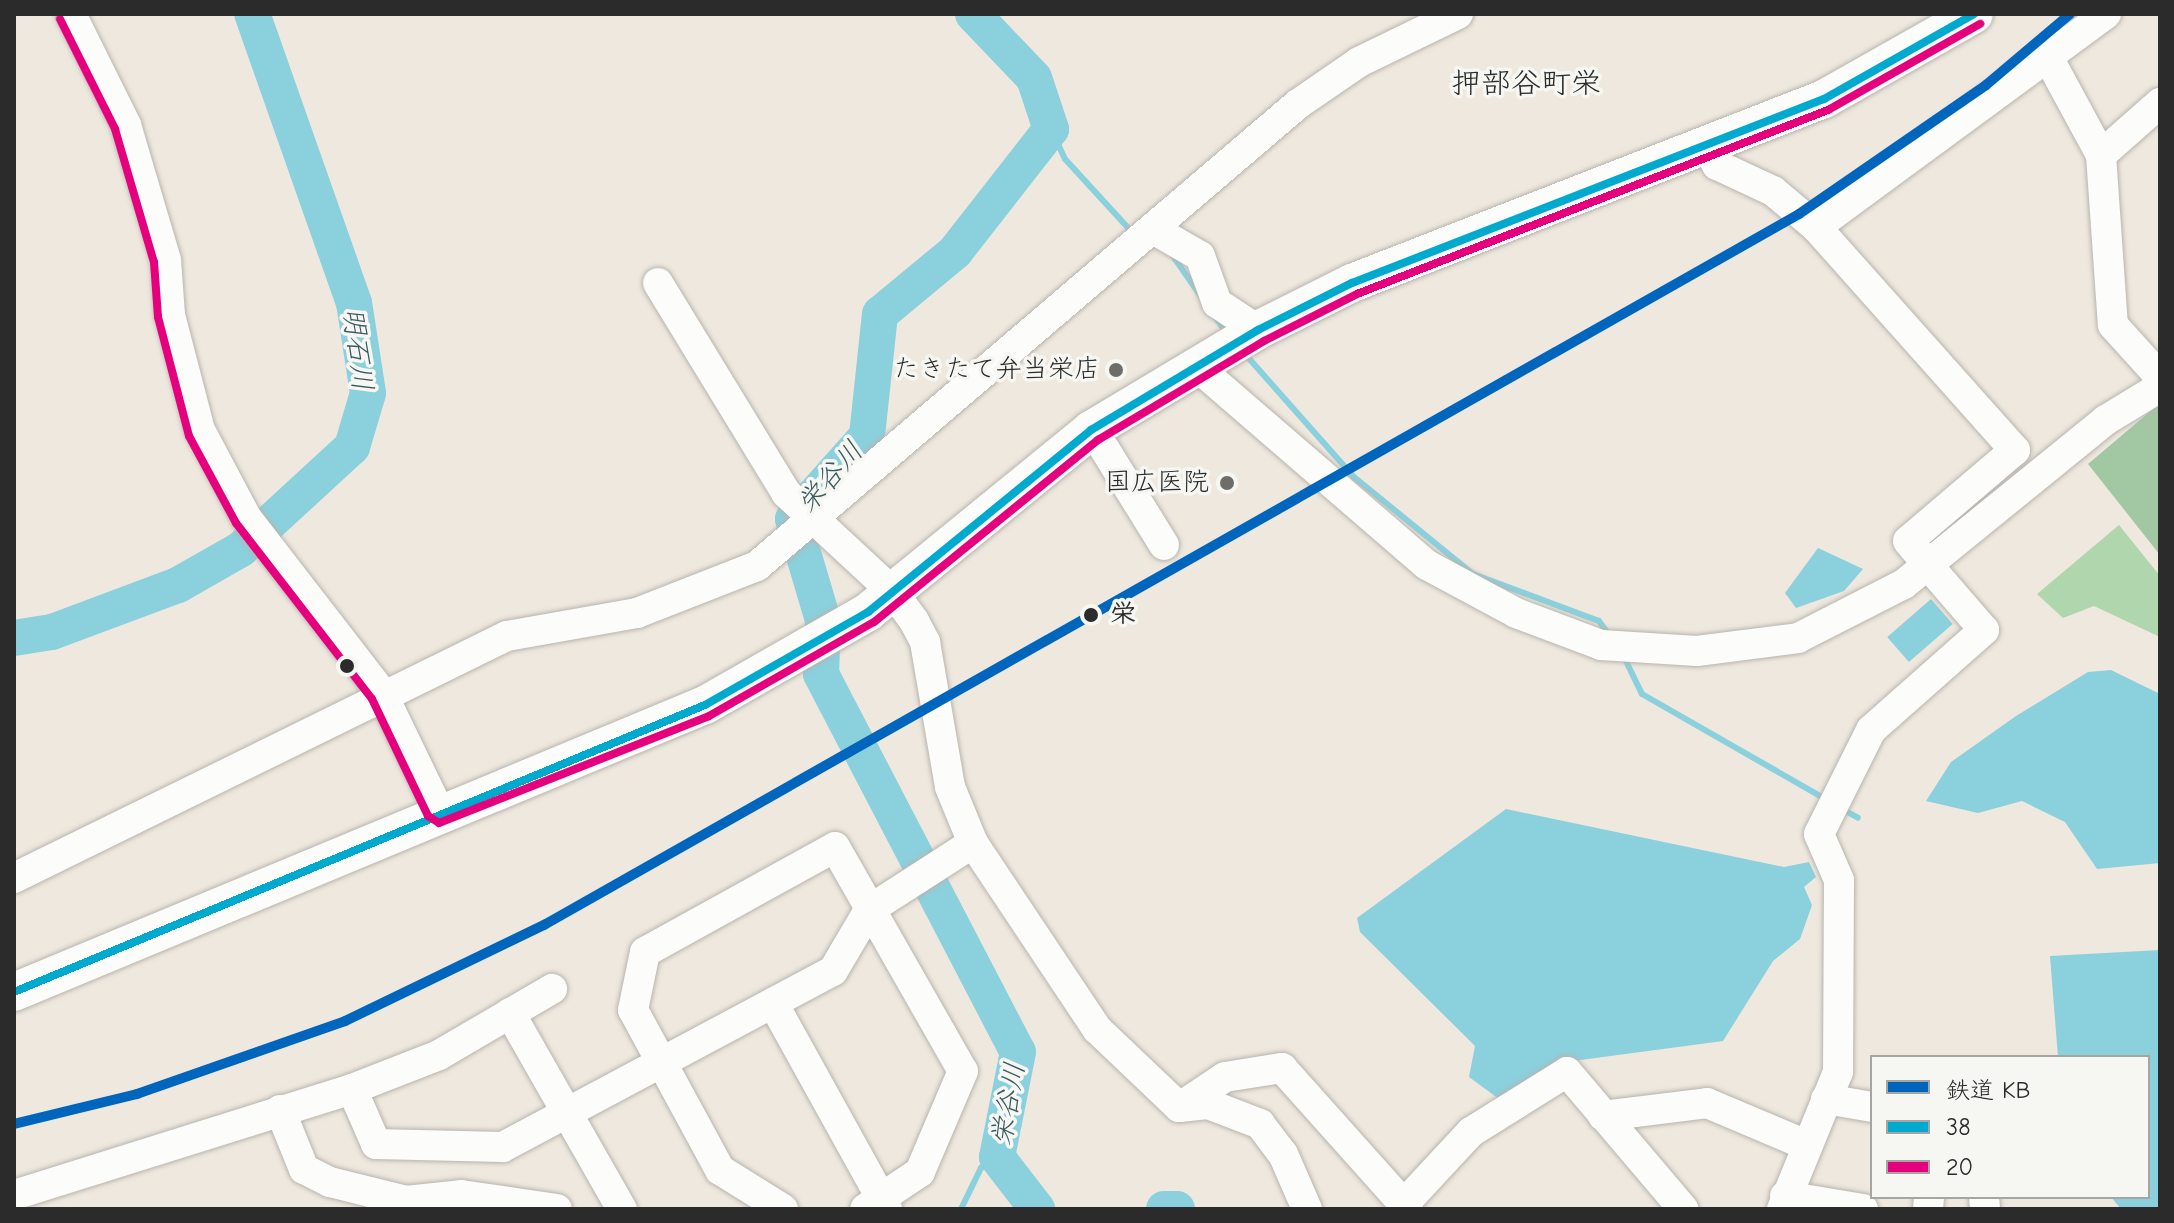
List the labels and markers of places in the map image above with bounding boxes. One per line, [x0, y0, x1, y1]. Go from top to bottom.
place label: たきたて弁当栄店 [892, 354, 1100, 386]
marker: たきたて弁当栄店 [1107, 361, 1125, 379]
place label: 国広医院 [1105, 467, 1209, 499]
marker: 国広医院 [1216, 472, 1238, 494]
place label: 栄 [1110, 599, 1136, 631]
marker: 栄 [1079, 603, 1103, 627]
unlabelled marker [339, 658, 355, 674]

